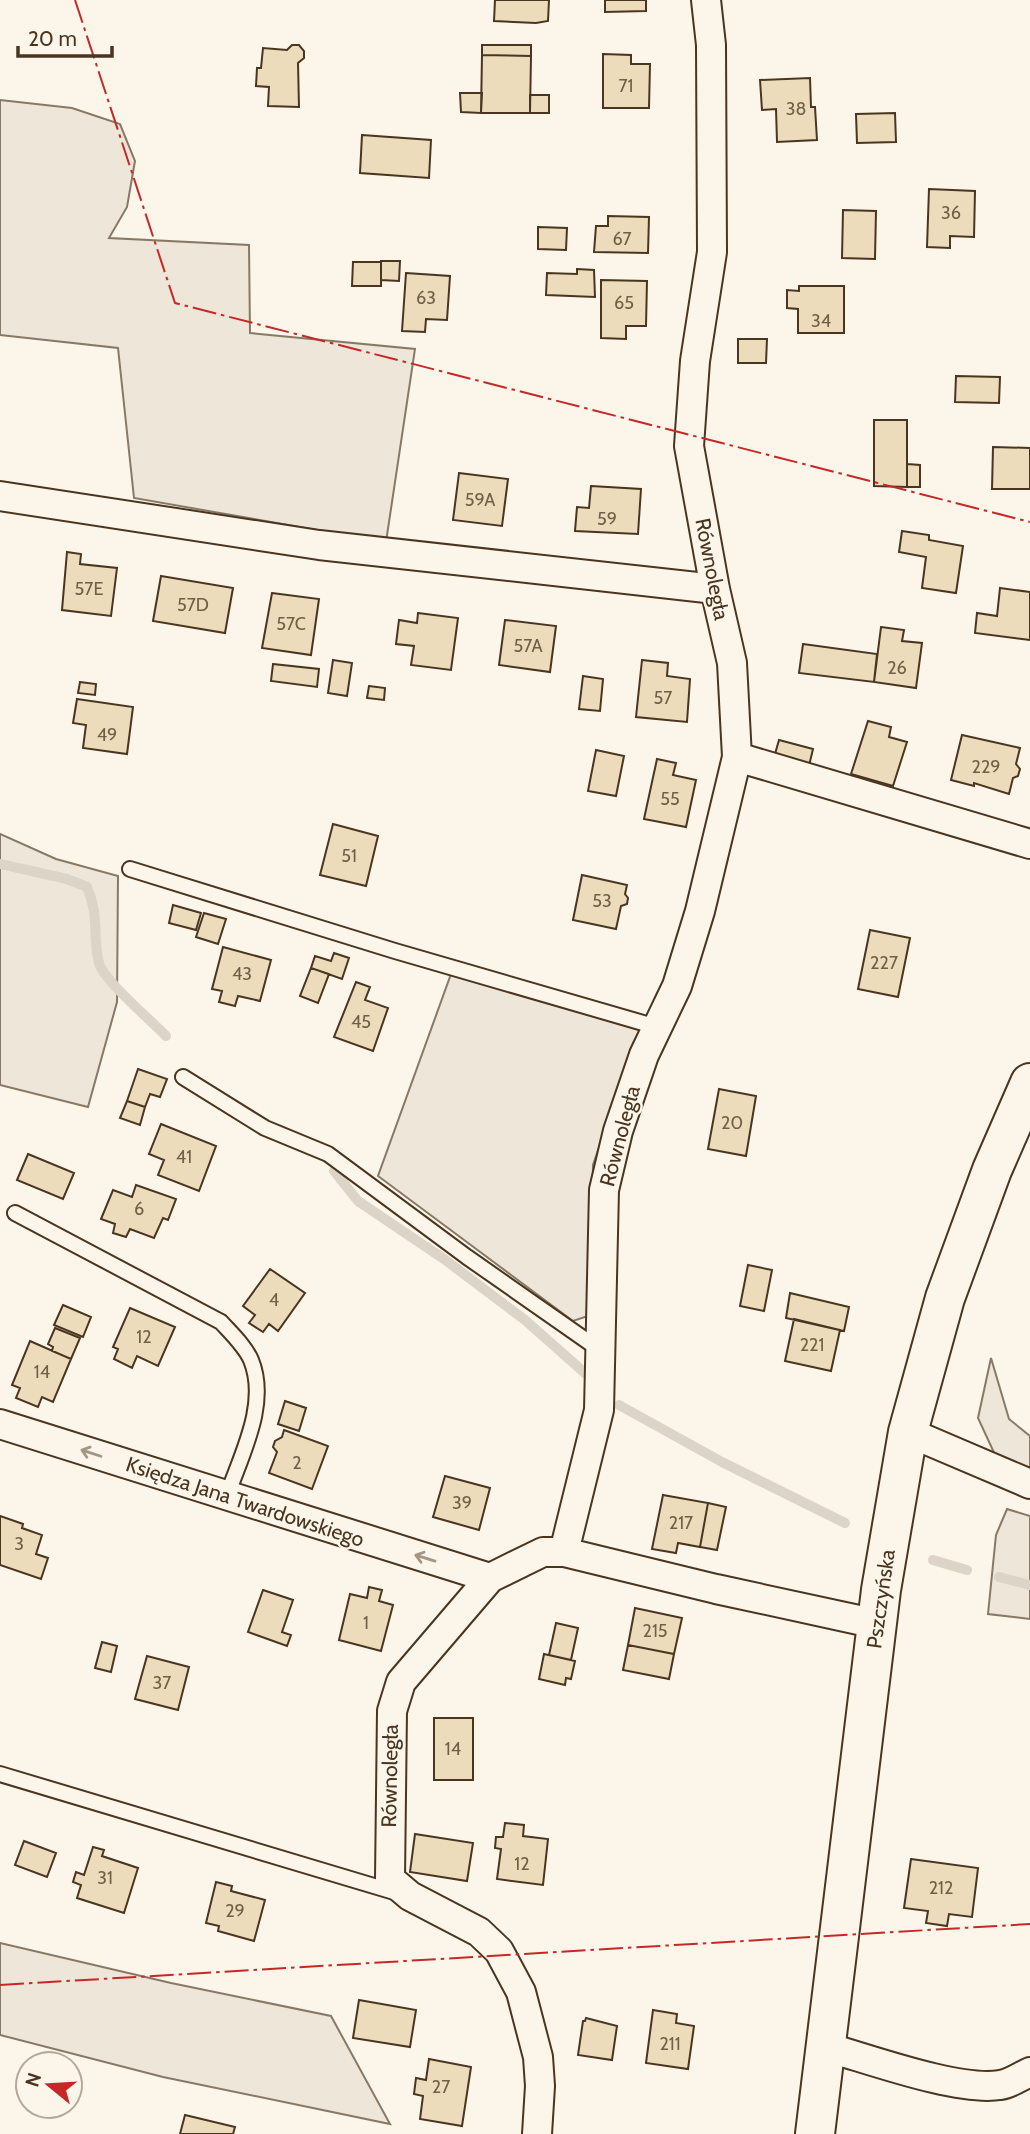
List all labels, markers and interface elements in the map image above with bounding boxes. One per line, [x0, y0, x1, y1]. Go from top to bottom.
scale bar [18, 14, 112, 58]
text: 20 m [28, 26, 77, 51]
house number: 71 [619, 75, 633, 97]
house number: 38 [786, 98, 806, 120]
house number: 36 [941, 202, 961, 224]
house number: 67 [612, 228, 632, 250]
house number: 63 [416, 287, 436, 309]
house number: 65 [614, 292, 634, 314]
house number: 34 [811, 310, 831, 332]
house number: 59A [465, 489, 495, 511]
house number: 59 [597, 508, 617, 530]
street label: Równoległa [690, 516, 735, 622]
house number: 57E [75, 578, 103, 600]
house number: 57D [177, 594, 209, 616]
house number: 57C [276, 613, 306, 635]
house number: 57A [513, 635, 543, 657]
house number: 26 [887, 657, 907, 679]
house number: 57 [654, 687, 672, 709]
house number: 49 [97, 724, 117, 746]
house number: 229 [971, 756, 1001, 778]
house number: 55 [660, 788, 680, 810]
house number: 51 [341, 845, 357, 867]
house number: 53 [592, 890, 612, 912]
house number: 227 [870, 952, 898, 974]
house number: 43 [232, 963, 252, 985]
house number: 45 [351, 1011, 371, 1033]
street label: Równoległa [594, 1083, 645, 1189]
house number: 20 [721, 1112, 743, 1134]
house number: 41 [176, 1146, 192, 1168]
house number: 6 [134, 1198, 144, 1220]
house number: 4 [269, 1289, 279, 1311]
house number: 12 [136, 1326, 152, 1348]
house number: 221 [800, 1334, 824, 1356]
house number: 14 [34, 1361, 50, 1383]
one-way arrow [80, 1446, 102, 1458]
street label: Księdza Jana Twardowskiego [123, 1451, 367, 1552]
house number: 2 [292, 1452, 302, 1474]
house number: 39 [452, 1492, 472, 1514]
house number: 217 [669, 1512, 693, 1534]
house number: 3 [14, 1533, 24, 1555]
street label: Pszczyńska [861, 1548, 900, 1650]
one-way arrow [414, 1551, 436, 1564]
house number: 1 [363, 1612, 369, 1634]
house number: 215 [642, 1620, 668, 1642]
house number: 37 [153, 1672, 171, 1694]
street label: Równoległa [376, 1724, 403, 1828]
house number: 14 [445, 1738, 461, 1760]
house number: 12 [514, 1853, 530, 1875]
house number: 31 [97, 1867, 113, 1889]
house number: 212 [929, 1877, 953, 1899]
house number: 29 [225, 1900, 245, 1922]
house number: 211 [659, 2033, 681, 2055]
north arrow [14, 2050, 84, 2120]
text: N [20, 2070, 46, 2090]
house number: 27 [432, 2076, 450, 2098]

